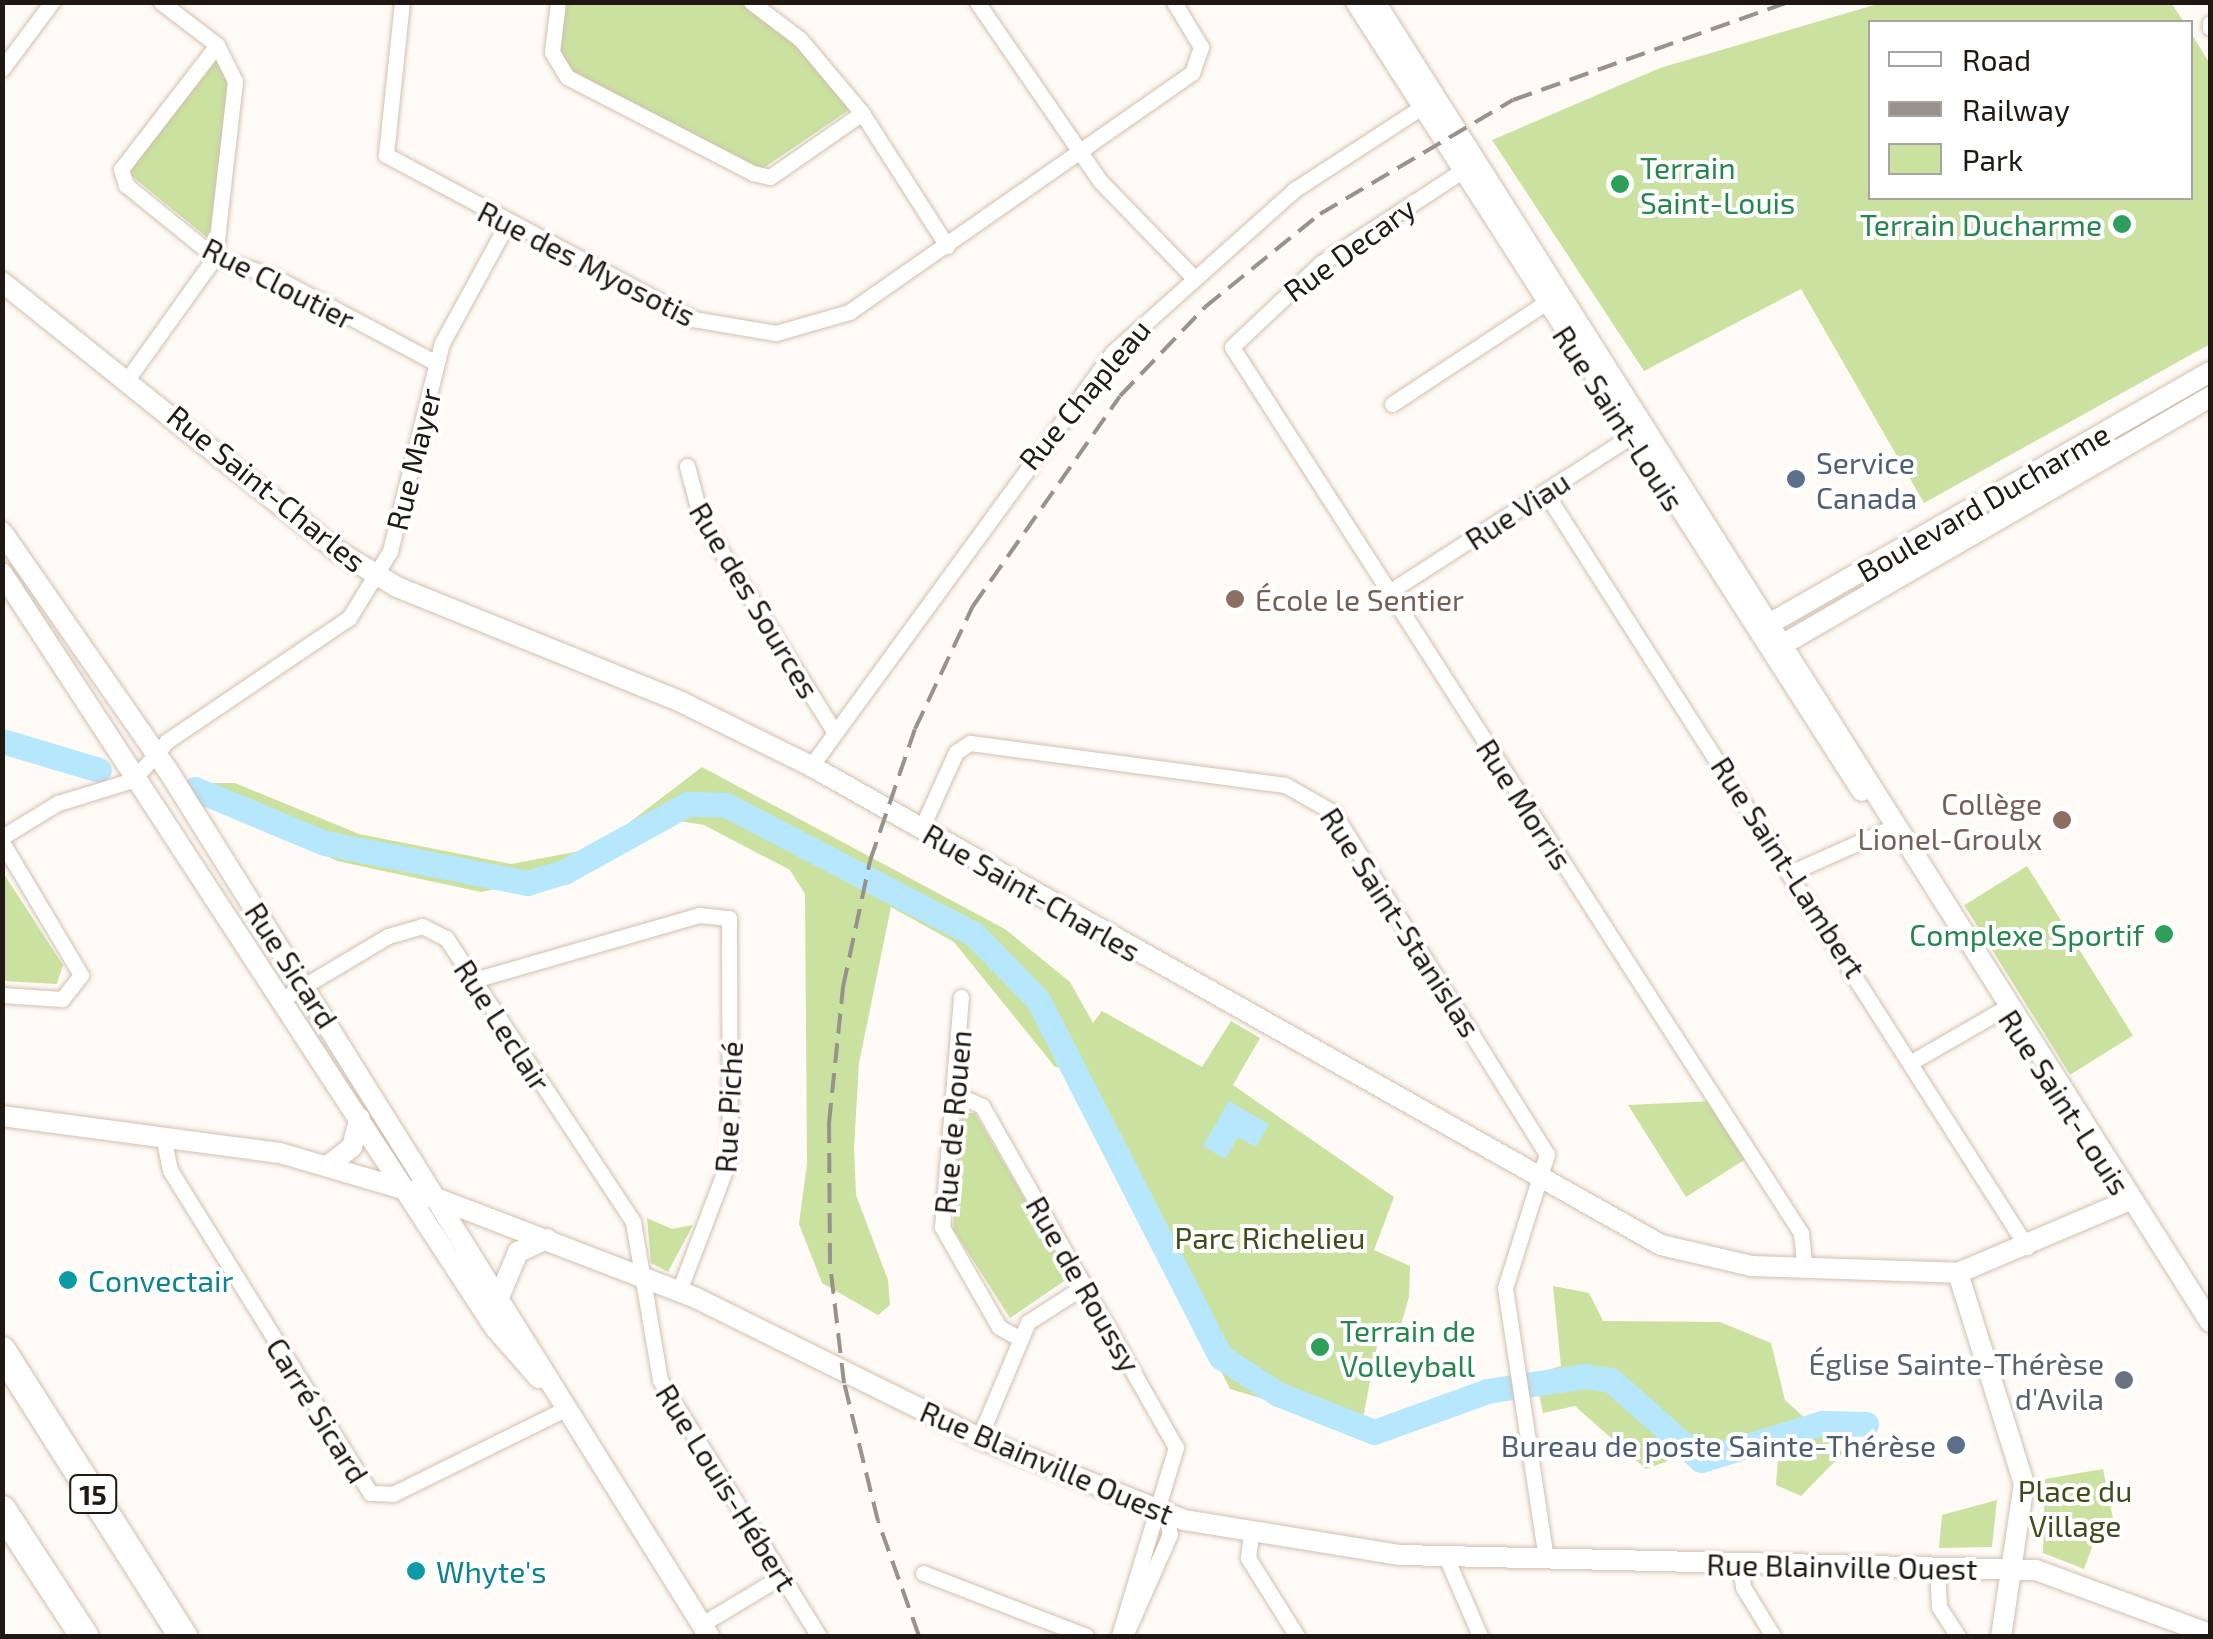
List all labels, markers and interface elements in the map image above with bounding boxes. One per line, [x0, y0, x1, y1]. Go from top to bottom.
legend [1868, 20, 2193, 200]
text: Road [1962, 41, 2031, 77]
text: Railway [1962, 91, 2070, 127]
text: Park [1962, 141, 2023, 177]
place label: Terrain Saint-Louis [1640, 149, 1795, 220]
marker: Terrain Saint-Louis [1609, 173, 1631, 195]
street label: Rue Decary [1276, 189, 1422, 309]
street label: Rue des Myosotis [472, 193, 702, 333]
place label: Terrain Ducharme [1860, 206, 2102, 242]
marker: Terrain Ducharme [2111, 213, 2133, 235]
street label: Rue Cloutier [197, 229, 361, 337]
street label: Rue Chapleau [1011, 311, 1157, 477]
street label: Rue Saint-Louis [1546, 319, 1692, 517]
street label: Rue Mayer [378, 384, 448, 534]
street label: Rue Saint-Charles [161, 397, 373, 579]
street label: Boulevard Ducharme [1850, 415, 2116, 589]
place label: Service Canada [1816, 444, 1917, 514]
street label: Rue Viau [1458, 463, 1576, 557]
marker: Service Canada [1785, 468, 1807, 490]
street label: Rue des Sources [682, 496, 828, 704]
place label: École le Sentier [1255, 581, 1464, 617]
marker: École le Sentier [1224, 588, 1246, 610]
street label: Rue Morris [1469, 732, 1581, 876]
street label: Rue Saint-Lambert [1704, 750, 1874, 984]
place label: Collège Lionel-Groulx [1857, 785, 2042, 856]
street label: Rue Saint-Stanislas [1313, 801, 1489, 1043]
marker: Collège Lionel-Groulx [2051, 809, 2073, 831]
street label: Rue Saint-Charles [917, 815, 1147, 969]
street label: Rue Sicard [238, 895, 346, 1035]
place label: Complexe Sportif [1909, 916, 2144, 952]
marker: Complexe Sportif [2153, 923, 2175, 945]
street label: Rue Leclair [447, 953, 559, 1097]
street label: Rue Saint-Louis [1992, 1003, 2138, 1201]
street label: Rue de Rouen [926, 1029, 978, 1215]
street label: Rue Piché [707, 1040, 749, 1174]
street label: Rue de Roussy [1019, 1190, 1149, 1378]
park label: Parc Richelieu [1175, 1219, 1365, 1255]
place label: Convectair [88, 1262, 233, 1298]
marker: Convectair [57, 1269, 79, 1291]
place label: Terrain de Volleyball [1340, 1312, 1476, 1382]
street label: Carré Sicard [259, 1331, 377, 1489]
marker: Terrain de Volleyball [1309, 1336, 1331, 1358]
place label: Église Sainte-Thérèse d'Avila [1808, 1345, 2104, 1416]
marker: Église Sainte-Thérèse d'Avila [2113, 1369, 2135, 1391]
street label: Rue Louis-Hébert [649, 1377, 805, 1597]
street label: Rue Blainville Ouest [915, 1392, 1179, 1532]
place label: Bureau de poste Sainte-Thérèse [1501, 1427, 1936, 1463]
marker: Bureau de poste Sainte-Thérèse [1945, 1434, 1967, 1456]
road number: 15 [68, 1471, 118, 1517]
park label: Place du Village [2018, 1472, 2132, 1542]
street label: Rue Blainville Ouest [1706, 1546, 1978, 1586]
place label: Whyte's [436, 1553, 547, 1589]
marker: Whyte's [405, 1560, 427, 1582]

